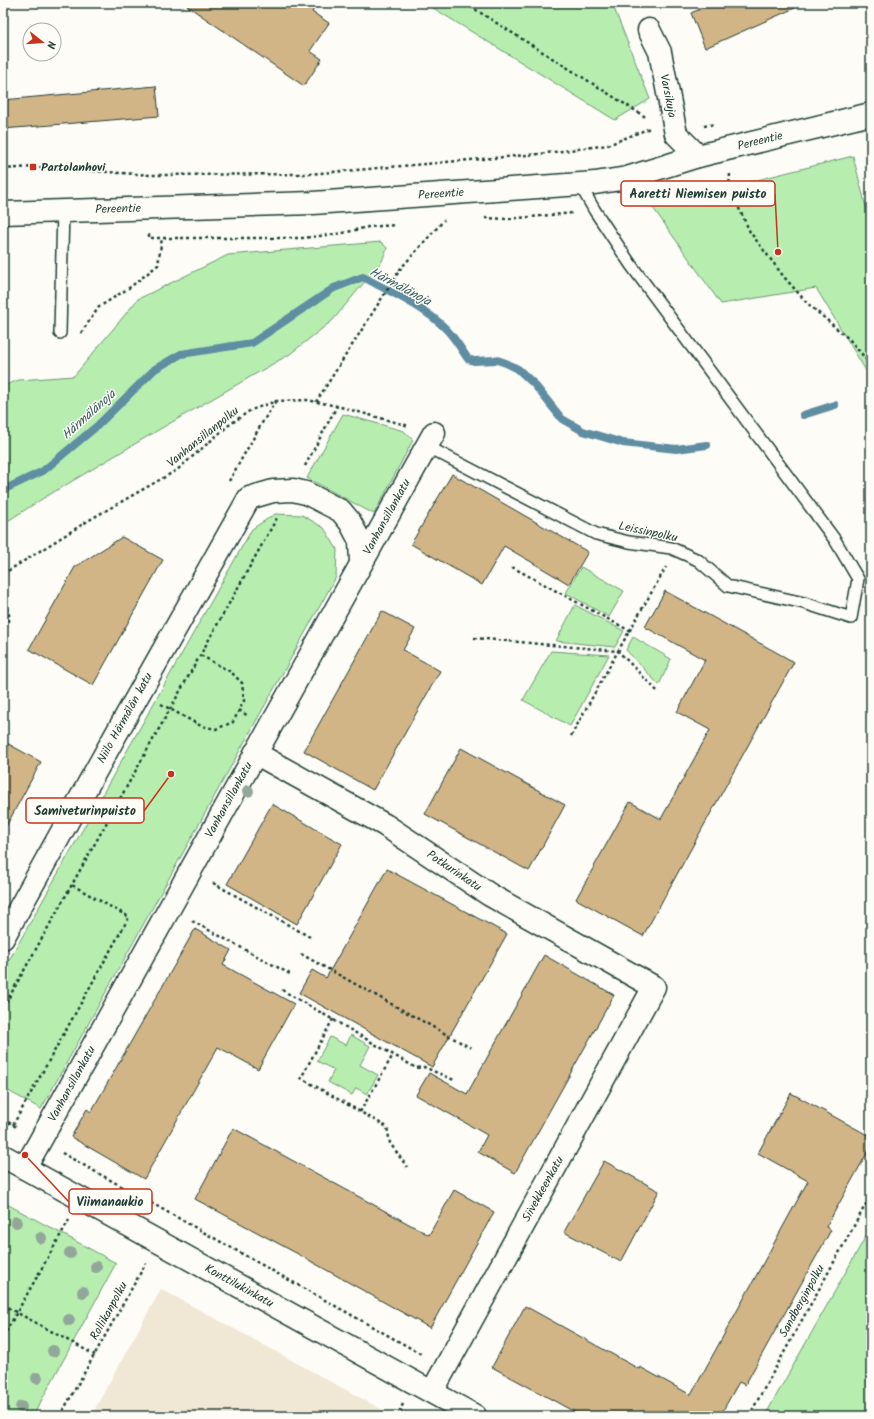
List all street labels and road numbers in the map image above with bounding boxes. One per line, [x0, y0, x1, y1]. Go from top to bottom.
street label: Varsikuja [654, 73, 682, 120]
street label: Pereentie [735, 126, 785, 156]
street label: Pereentie [417, 183, 465, 205]
street label: Pereentie [95, 199, 142, 219]
street label: Vanhansillanpolku [163, 402, 243, 472]
street label: Vanhansillankatu [358, 475, 416, 559]
street label: Leissinpolku [617, 516, 679, 548]
street label: Niilo Härmälän katu [92, 669, 158, 767]
street label: Vanhansillankatu [200, 758, 258, 842]
street label: Potkurinkatu [423, 846, 486, 897]
street label: Vanhansillankatu [43, 1042, 101, 1126]
street label: Siivekkeenkatu [517, 1152, 569, 1225]
street label: Konttilukinkatu [201, 1259, 277, 1313]
street label: Sandberginpolku [774, 1261, 830, 1341]
street label: Rollikanpolku [85, 1278, 133, 1344]

